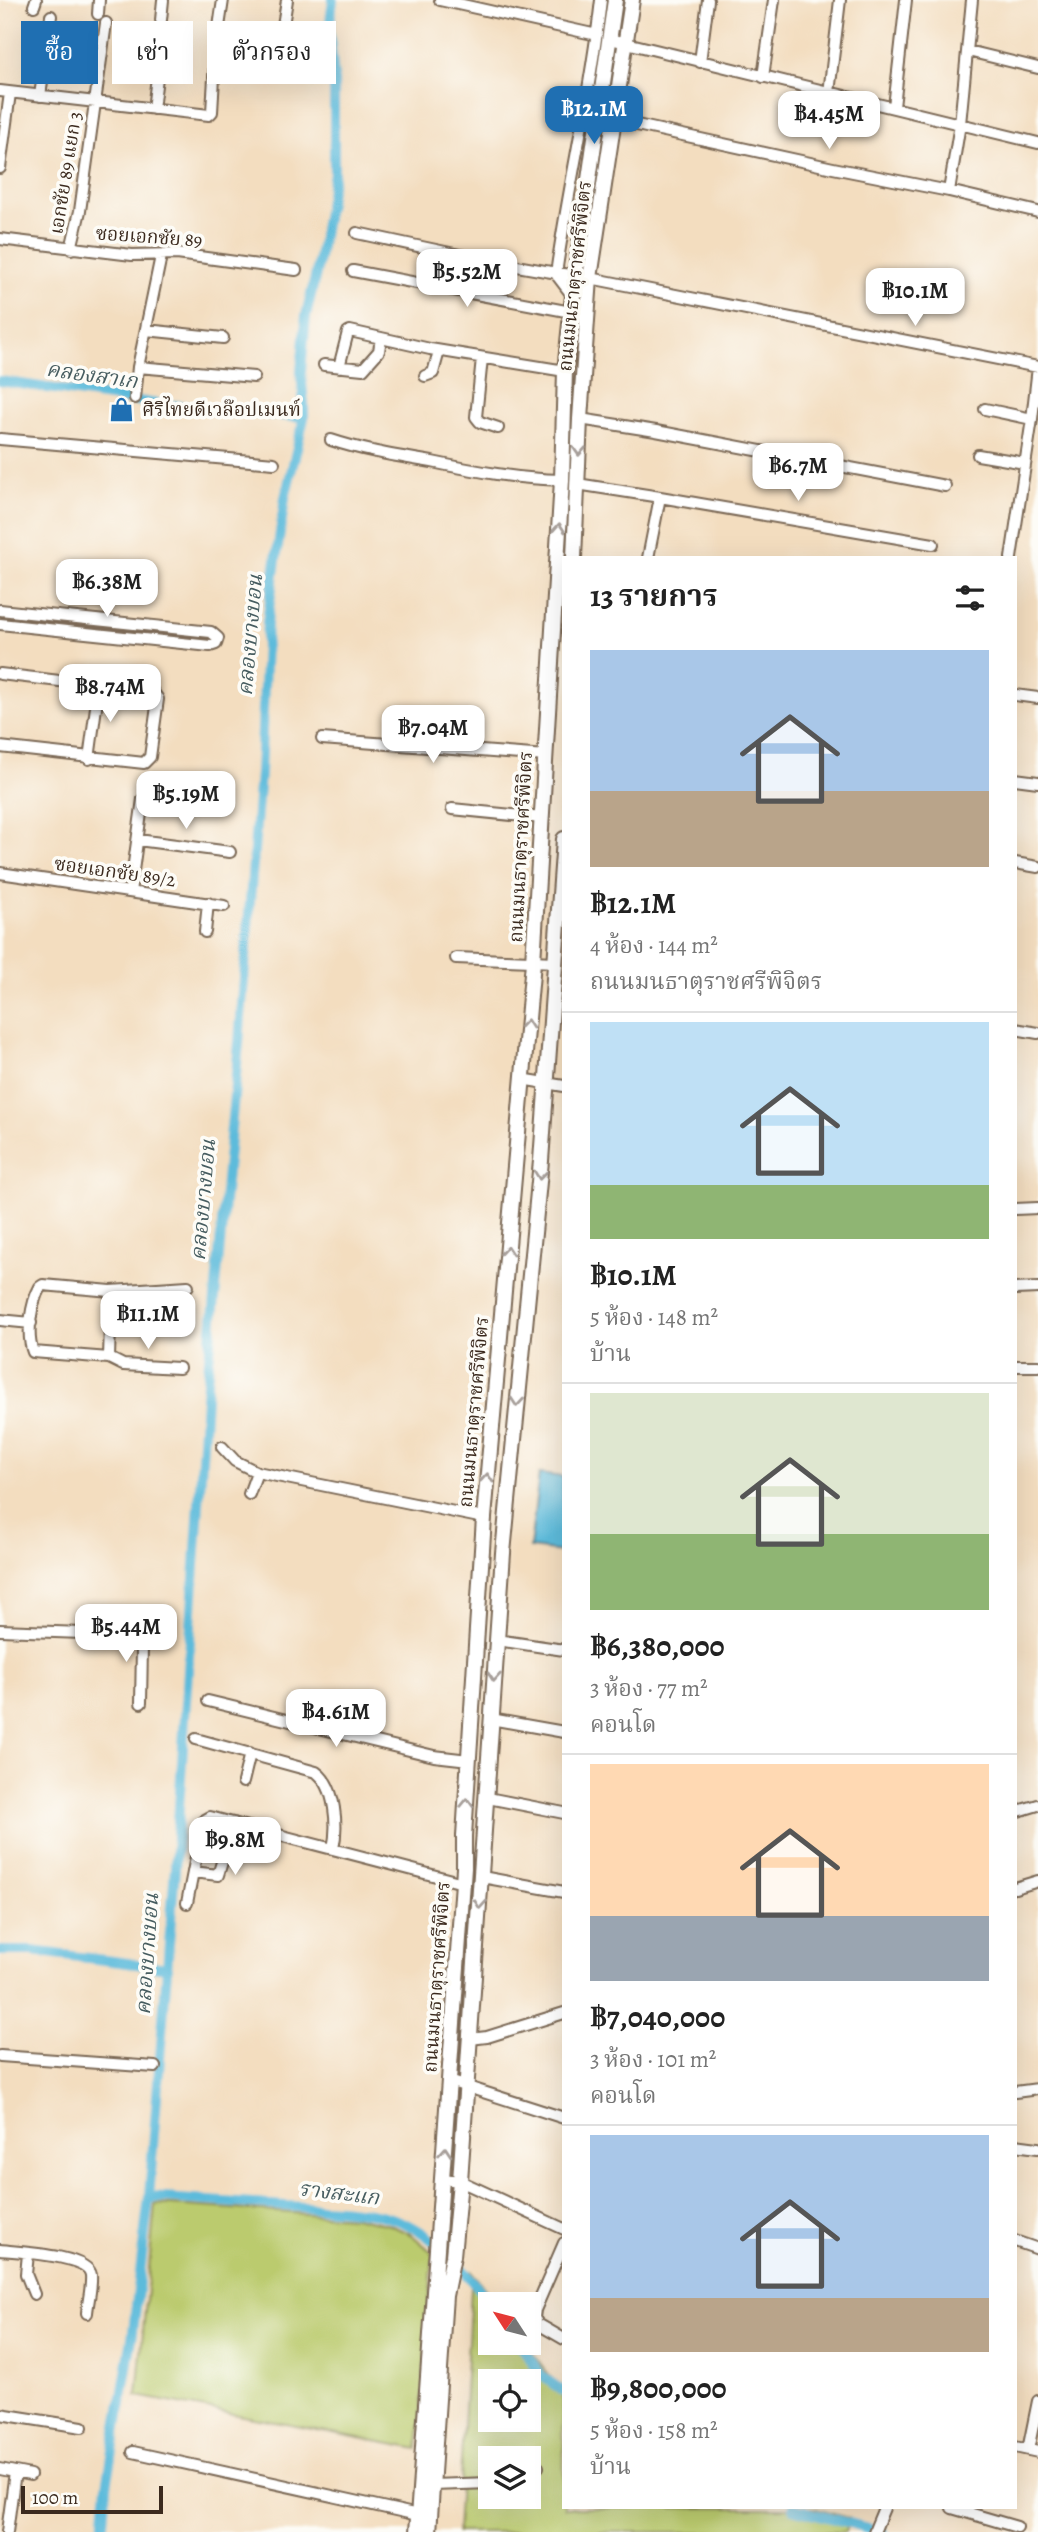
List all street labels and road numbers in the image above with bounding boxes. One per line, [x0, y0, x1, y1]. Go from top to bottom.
street label: เอกชัย 89 แยก 3 [43, 110, 89, 236]
street label: ถนนมนธาตุราชศรีพิจิตร [552, 179, 598, 373]
street label: ซอยเอกชัย 89 [95, 220, 203, 254]
street label: ถนนมนธาตุราชศรีพิจิตร [503, 751, 539, 943]
street label: ซอยเอกชัย 89/2 [53, 851, 177, 893]
street label: ถนนมนธาตุราชศรีพิจิตร [453, 1315, 495, 1509]
street label: ถนนมนธาตุราชศรีพิจิตร [417, 1880, 457, 2074]

